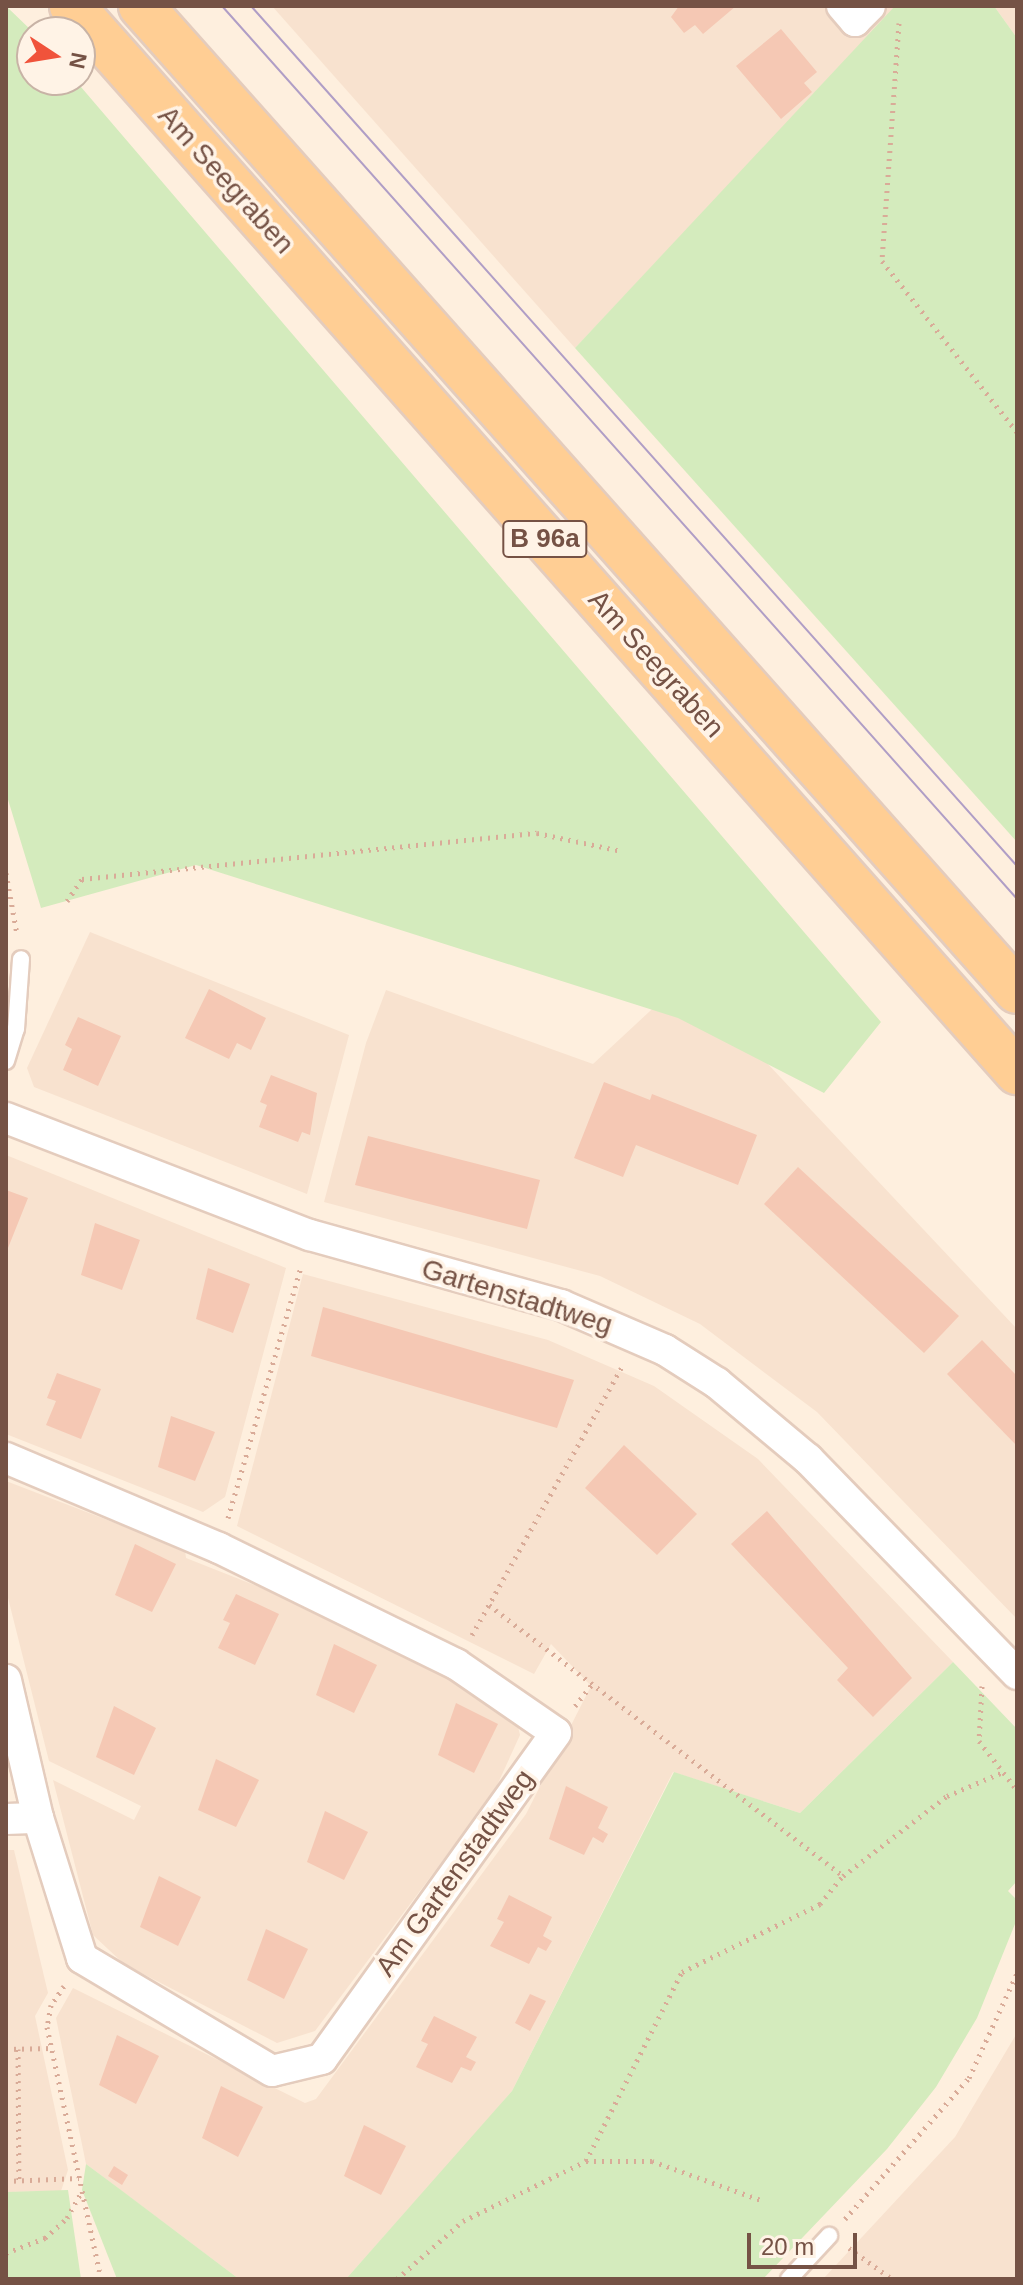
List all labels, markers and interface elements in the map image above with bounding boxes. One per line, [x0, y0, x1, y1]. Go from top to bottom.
north arrow [16, 16, 96, 96]
text: N [64, 50, 92, 71]
street label: Am Seegraben [151, 99, 301, 261]
road number: B 96a [501, 517, 589, 561]
street label: Am Seegraben [581, 583, 731, 745]
street label: Gartenstadtweg [418, 1252, 616, 1342]
street label: Am Gartenstadtweg [369, 1763, 541, 1983]
scale bar [751, 2217, 861, 2267]
text: 20 m [761, 2233, 814, 2260]

